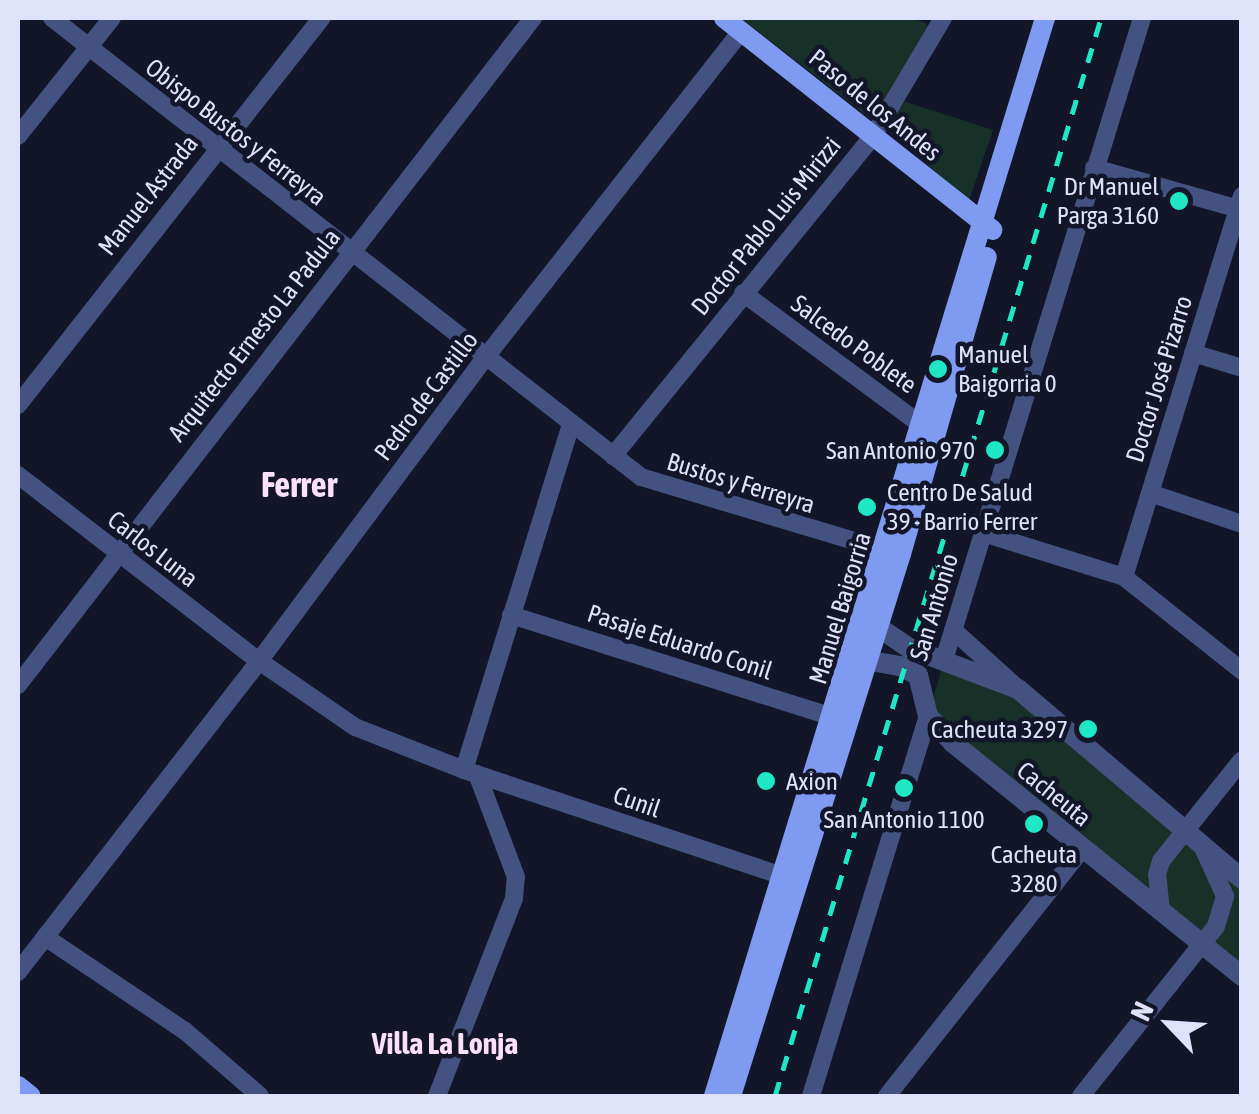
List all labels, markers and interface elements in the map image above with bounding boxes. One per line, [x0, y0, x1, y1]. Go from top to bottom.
street label: Paso de los Andes [803, 43, 947, 167]
street label: Obispo Bustos y Ferreyra [140, 52, 332, 212]
street label: Manuel Astrada [92, 129, 204, 261]
street label: Doctor Pablo Luis Mirizzi [685, 131, 847, 321]
place label: Dr Manuel Parga 3160 [1057, 172, 1159, 231]
marker: Dr Manuel Parga 3160 [1168, 190, 1190, 212]
street label: Arquitecto Ernesto La Padula [162, 223, 346, 447]
street label: Salcedo Poblete [785, 288, 923, 400]
street label: Doctor José Pizarro [1119, 292, 1199, 466]
street label: Pedro de Castillo [368, 326, 484, 466]
place label: Manuel Baigorria 0 [958, 340, 1057, 399]
marker: Manuel Baigorria 0 [927, 358, 949, 380]
place label: San Antonio 970 [826, 435, 975, 465]
marker: San Antonio 970 [984, 439, 1006, 461]
street label: Bustos y Ferreyra [663, 446, 819, 520]
district label: Ferrer [261, 463, 337, 505]
place label: Centro De Salud 39 - Barrio Ferrer [887, 478, 1037, 537]
marker: Centro De Salud 39 - Barrio Ferrer [856, 496, 878, 518]
street label: Carlos Luna [102, 505, 204, 593]
street label: Manuel Baigorria [803, 528, 877, 688]
street label: San Antonio [904, 550, 964, 664]
street label: Pasaje Eduardo Conil [584, 598, 776, 686]
place label: Cacheuta 3297 [931, 714, 1068, 744]
marker: Cacheuta 3297 [1077, 718, 1099, 740]
street label: Cacheuta [1011, 755, 1097, 833]
place label: Axion [786, 766, 838, 796]
marker: Axion [755, 770, 777, 792]
marker: San Antonio 1100 [893, 777, 915, 799]
street label: Cunil [610, 780, 664, 824]
place label: San Antonio 1100 [824, 804, 984, 834]
marker: Cacheuta 3280 [1023, 813, 1045, 835]
place label: Cacheuta 3280 [991, 840, 1077, 899]
north arrow [1119, 974, 1219, 1074]
text: N [1124, 997, 1160, 1026]
district label: Villa La Lonja [372, 1025, 518, 1061]

